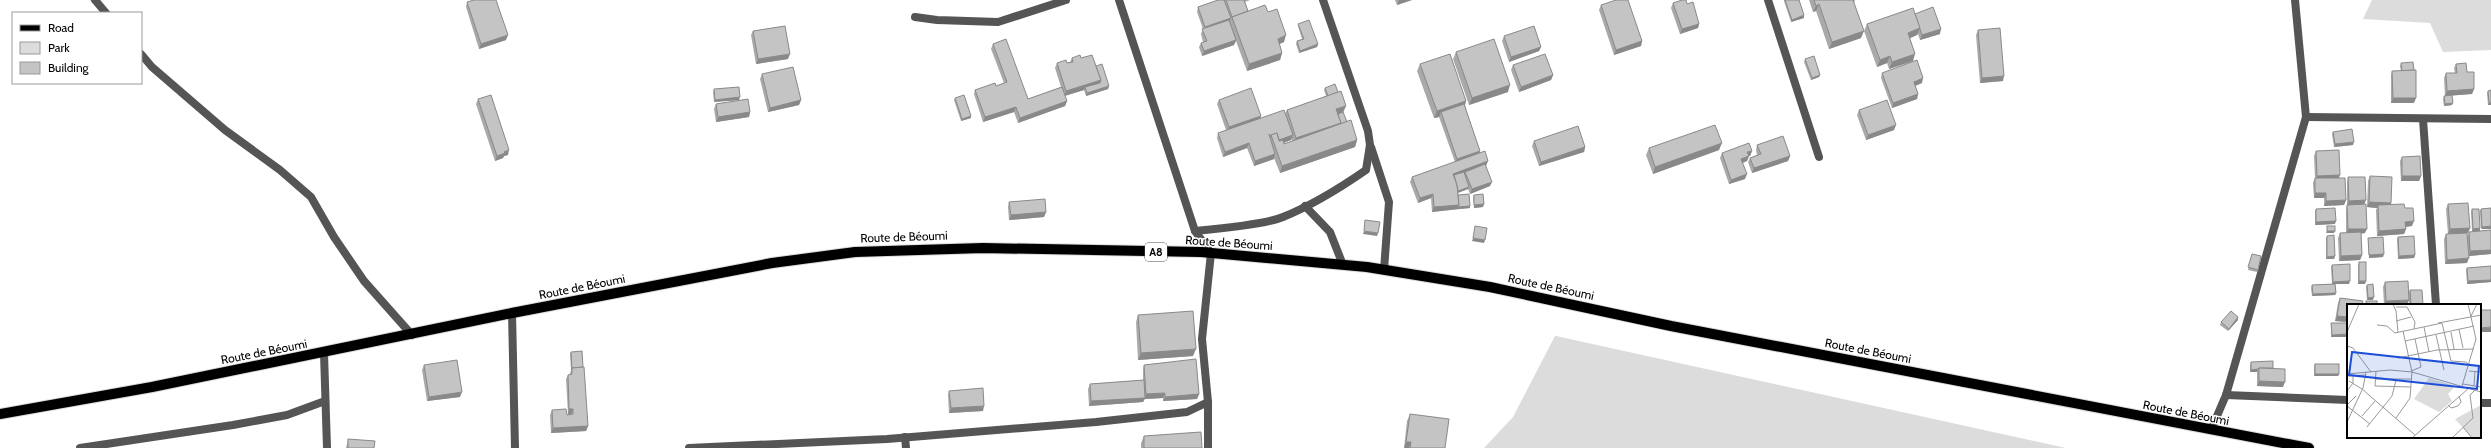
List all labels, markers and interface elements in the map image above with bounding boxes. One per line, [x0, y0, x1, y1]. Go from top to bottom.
legend [12, 12, 142, 84]
text: Road [48, 20, 74, 35]
text: Park [48, 40, 70, 55]
text: Building [48, 60, 90, 75]
street label: Route de Béoumi [860, 227, 948, 246]
street label: Route de Béoumi [1185, 232, 1273, 253]
road number: A8 [1145, 243, 1167, 261]
street label: Route de Béoumi [1507, 270, 1595, 303]
street label: Route de Béoumi [538, 271, 626, 302]
inset map [2347, 304, 2481, 438]
street label: Route de Béoumi [1824, 335, 1912, 366]
street label: Route de Béoumi [220, 336, 308, 367]
street label: Route de Béoumi [2142, 397, 2230, 428]

